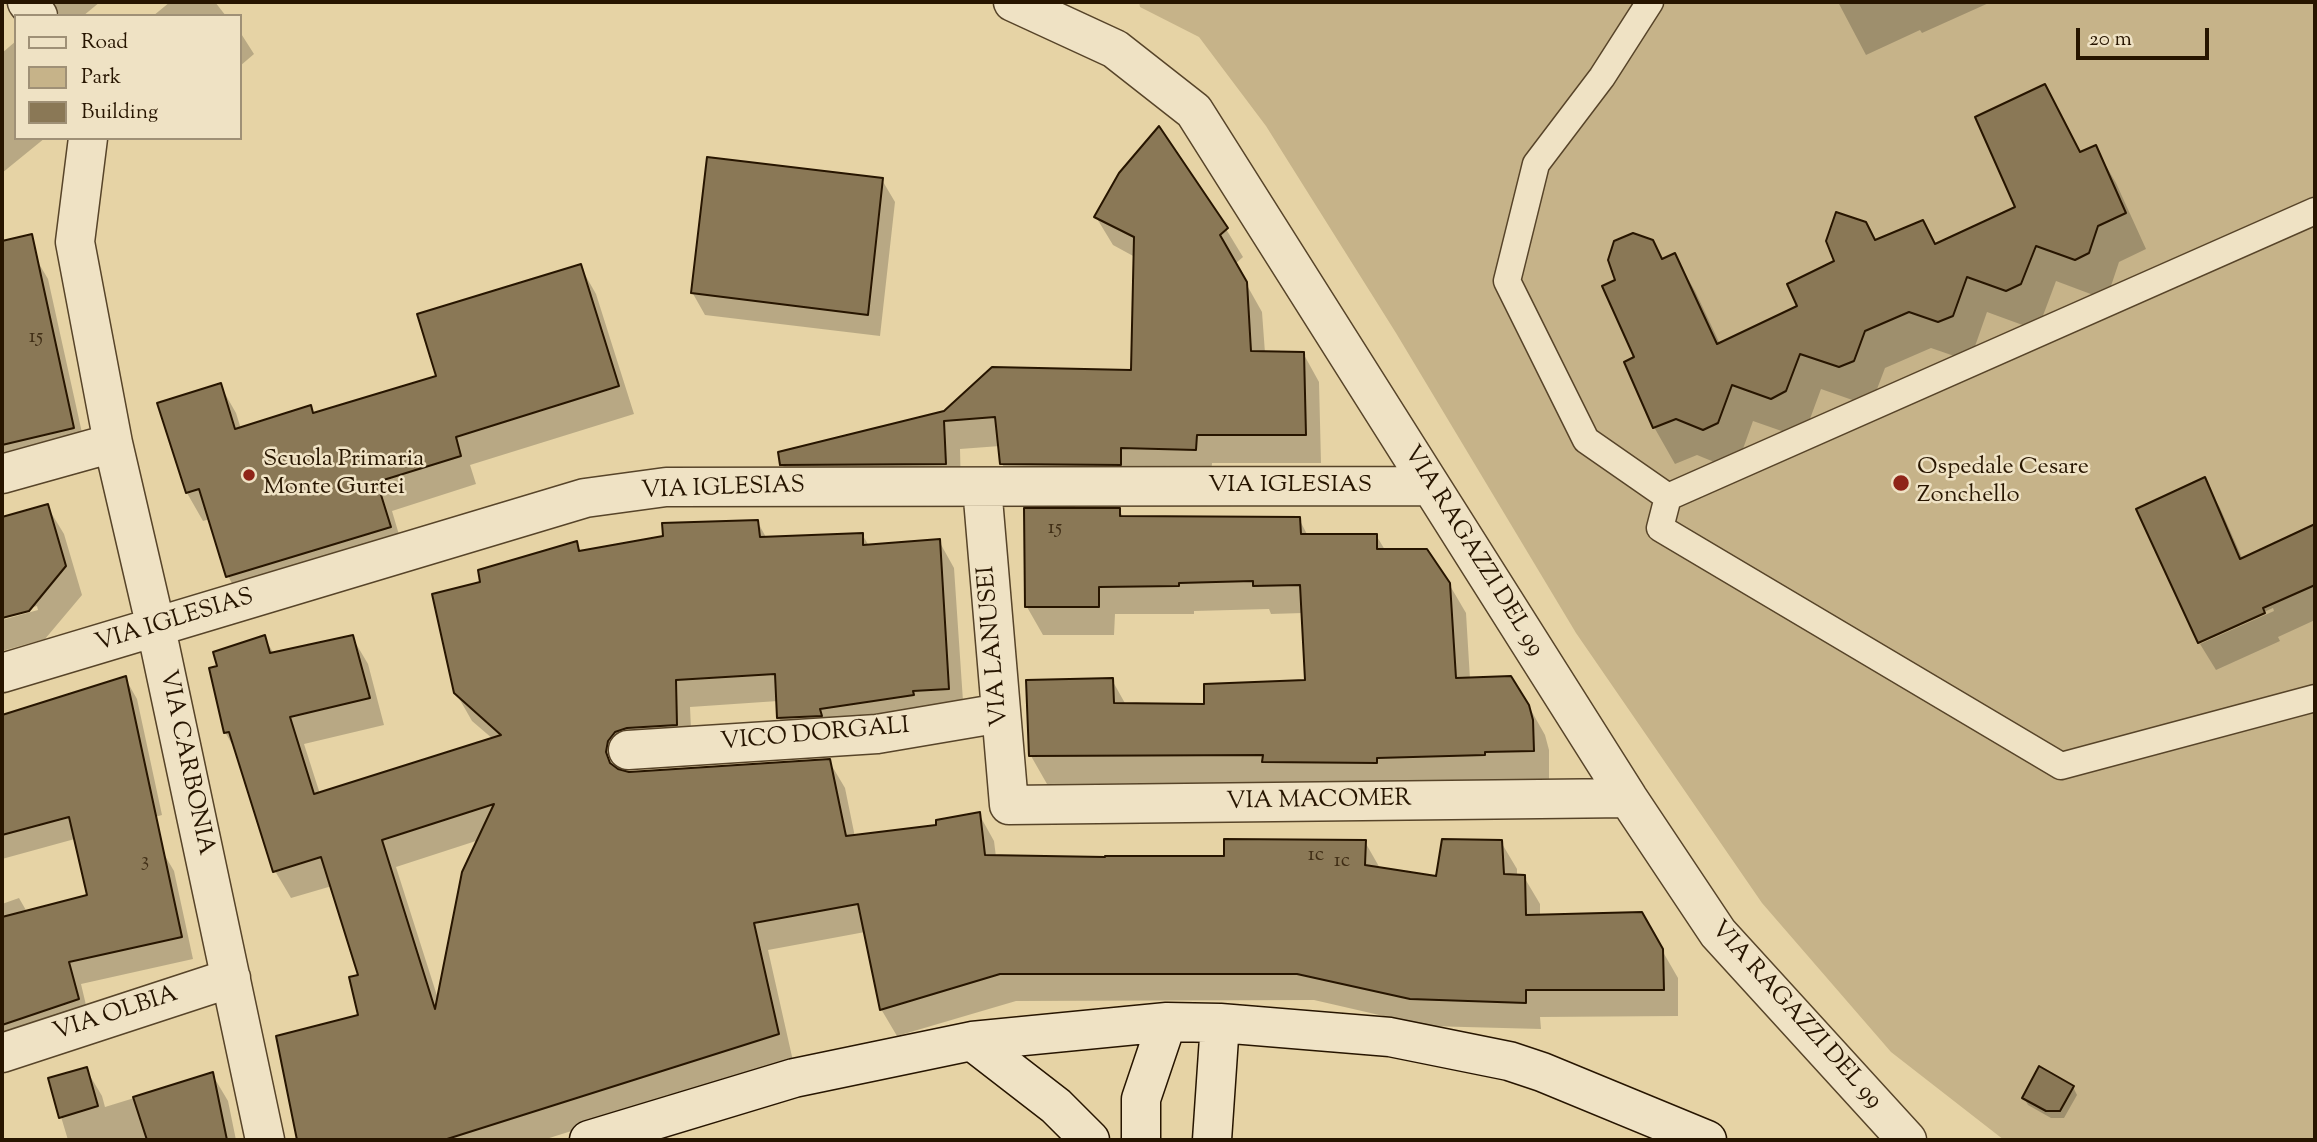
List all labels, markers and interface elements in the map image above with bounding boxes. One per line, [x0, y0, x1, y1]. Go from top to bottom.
legend [14, 14, 242, 140]
scale bar [2079, 14, 2212, 58]
text: 20 m [2089, 25, 2132, 55]
text: Road [81, 28, 128, 58]
text: Park [81, 63, 121, 93]
text: Building [81, 98, 158, 128]
house number: 15 [29, 325, 43, 351]
street label: VIA RAGAZZI DEL 99 [1395, 441, 1549, 663]
place label: Scuola Primaria Monte Gurtei [263, 447, 424, 503]
place label: Ospedale Cesare Zonchello [1917, 455, 2089, 511]
marker: Scuola Primaria Monte Gurtei [241, 467, 257, 483]
street label: VIA IGLESIAS [641, 473, 805, 507]
street label: VIA IGLESIAS [1208, 473, 1372, 501]
marker: Ospedale Cesare Zonchello [1891, 473, 1911, 493]
house number: 15 [1048, 516, 1062, 542]
street label: VIA LANUSEI [974, 564, 1016, 728]
street label: VIA IGLESIAS [92, 584, 258, 660]
street label: VIA CARBONIA [151, 668, 219, 858]
street label: VICO DORGALI [719, 713, 911, 759]
street label: VIA MACOMER [1226, 786, 1412, 818]
house number: 1c [1308, 843, 1324, 869]
house number: 3 [141, 849, 149, 875]
house number: 1c [1334, 849, 1350, 875]
street label: VIA RAGAZZI DEL 99 [1703, 916, 1887, 1116]
street label: VIA OLBIA [50, 981, 182, 1049]

